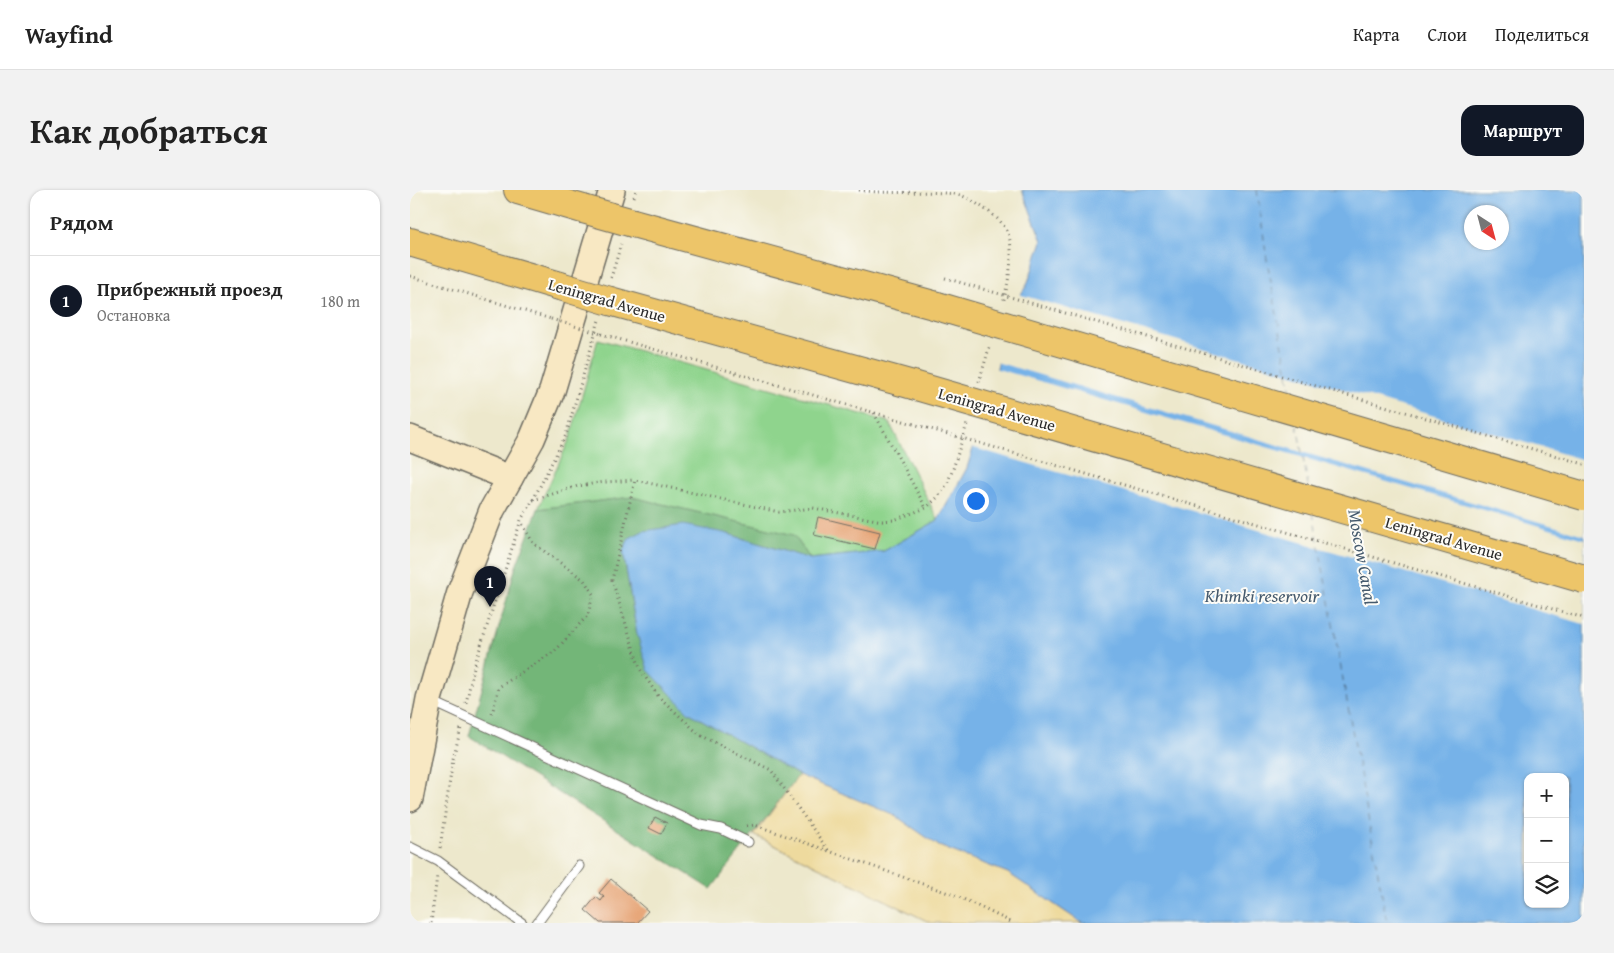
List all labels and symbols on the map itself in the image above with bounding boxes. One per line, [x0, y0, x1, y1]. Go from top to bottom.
north arrow [1464, 205, 1509, 250]
street label: Leningrad Avenue [546, 272, 668, 328]
street label: Leningrad Avenue [936, 381, 1058, 437]
your location [963, 488, 989, 514]
water label: Moscow Canal [1341, 507, 1385, 608]
street label: Leningrad Avenue [1383, 510, 1505, 566]
pin: 1 [474, 566, 506, 607]
water label: Khimki reservoir [1204, 582, 1320, 609]

